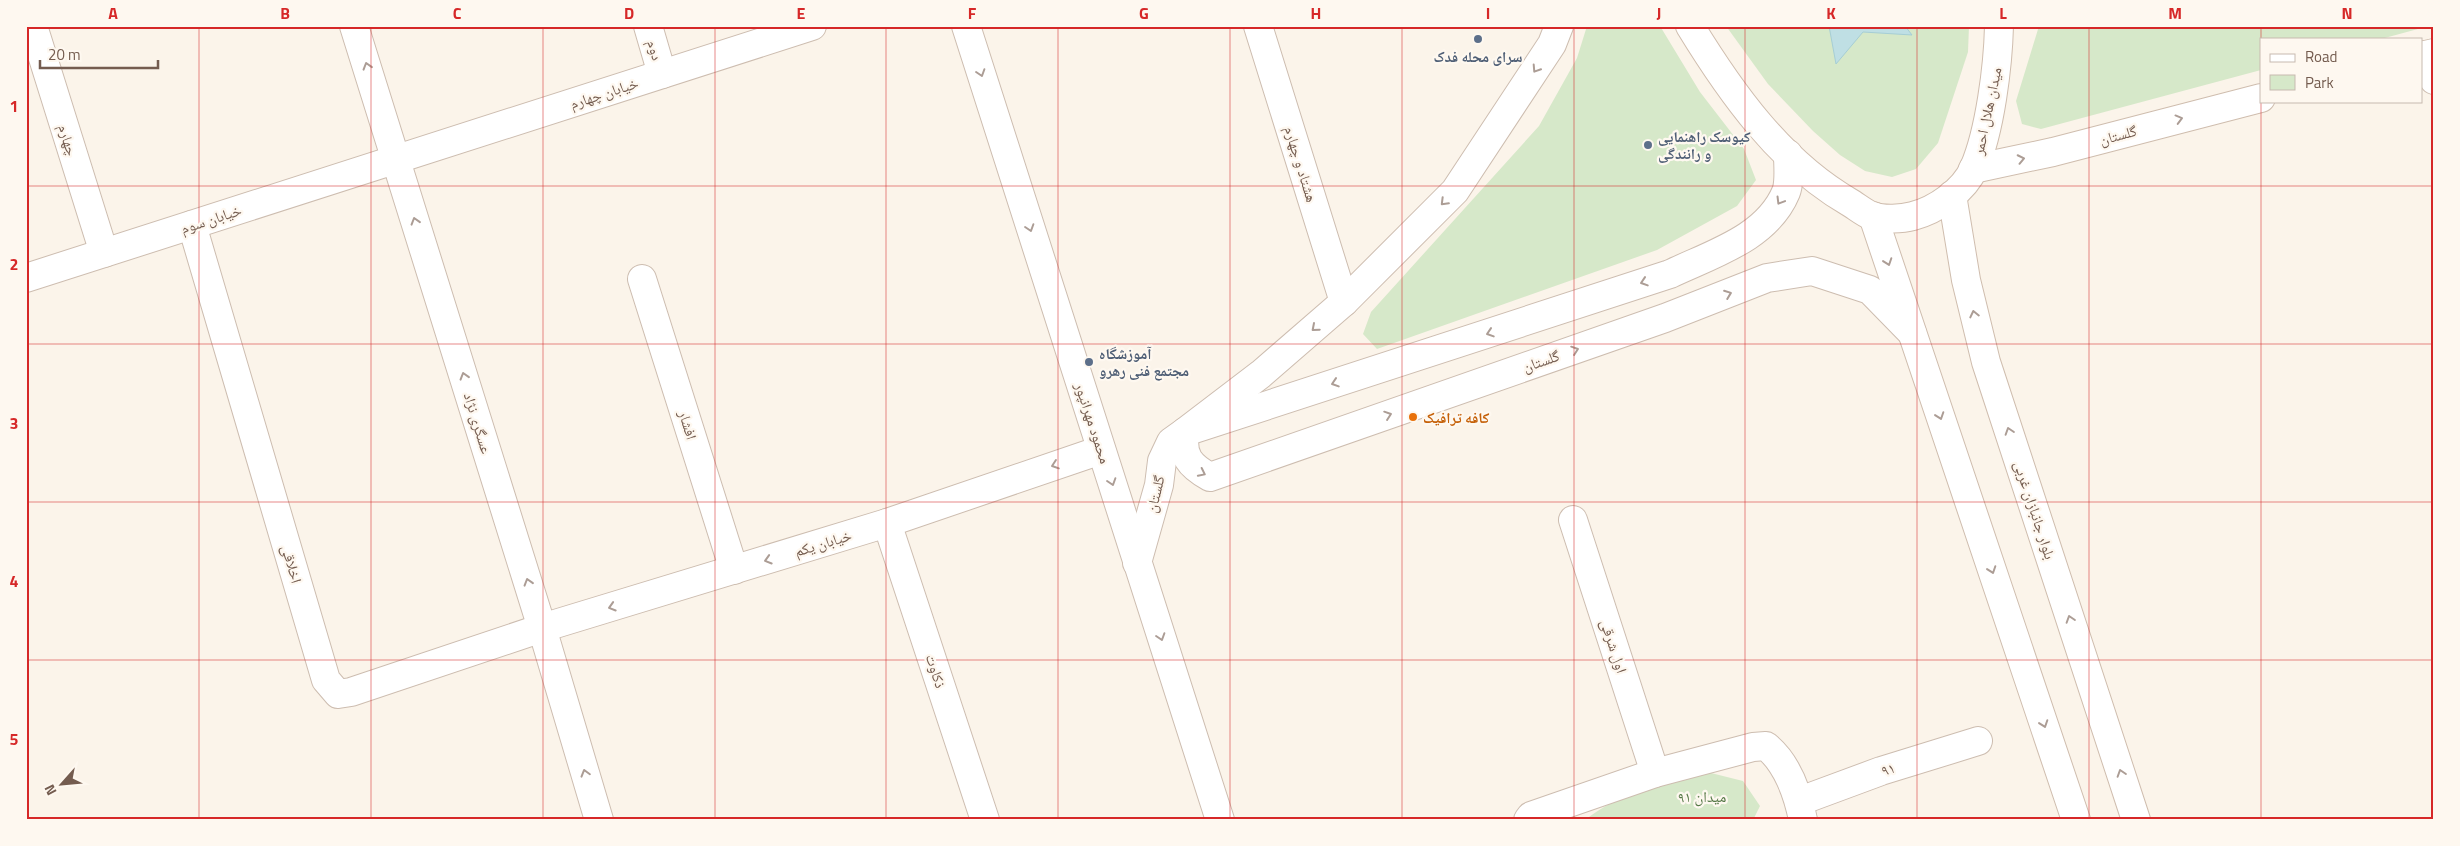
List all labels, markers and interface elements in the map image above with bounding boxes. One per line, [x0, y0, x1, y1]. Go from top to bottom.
text: A [108, 1, 118, 25]
text: B [280, 1, 290, 25]
text: C [453, 1, 462, 25]
text: D [624, 1, 634, 25]
text: E [797, 1, 806, 25]
text: F [968, 1, 977, 25]
text: G [1139, 1, 1149, 25]
text: H [1311, 1, 1321, 25]
text: I [1486, 1, 1490, 25]
text: J [1657, 1, 1661, 25]
text: K [1826, 1, 1836, 25]
text: L [1999, 1, 2007, 25]
text: M [2168, 1, 2182, 25]
text: N [2341, 1, 2353, 25]
marker: سرای محله فدک [1472, 33, 1484, 45]
street label: دوم [641, 37, 669, 63]
scale bar [40, 38, 158, 70]
legend [2260, 38, 2422, 102]
text: 20 m [48, 43, 81, 66]
place label: سرای محله فدک [1433, 45, 1523, 68]
text: Road [2305, 45, 2337, 68]
one-way arrow [362, 63, 372, 71]
one-way arrow [1533, 63, 1542, 73]
street label: میدان هلال احمر [1966, 65, 2008, 158]
one-way arrow [975, 68, 985, 76]
street label: خیابان چهارم [567, 71, 642, 115]
text: Park [2305, 71, 2334, 94]
text: 1 [10, 94, 18, 118]
one-way arrow [2174, 114, 2183, 125]
street label: گلستان [2097, 119, 2140, 151]
street label: چهارم [52, 121, 84, 159]
street label: هشتاد و چهارم [1278, 123, 1324, 205]
place label: کیوسک راهنمایی و رانندگی [1658, 125, 1751, 165]
marker: کیوسک راهنمایی و رانندگی [1642, 139, 1654, 151]
one-way arrow [2017, 154, 2026, 165]
one-way arrow [1777, 195, 1787, 204]
one-way arrow [1441, 197, 1450, 206]
street label: خیابان سوم [177, 198, 245, 240]
one-way arrow [411, 218, 421, 226]
one-way arrow [1025, 223, 1035, 231]
text: 2 [10, 252, 18, 276]
one-way arrow [1883, 258, 1893, 266]
one-way arrow [1640, 277, 1649, 287]
one-way arrow [1723, 290, 1731, 300]
one-way arrow [1969, 310, 1980, 319]
one-way arrow [1311, 322, 1320, 331]
one-way arrow [1486, 327, 1494, 337]
place label: آموزشگاه مجتمع فنی رهرو [1099, 342, 1189, 382]
street label: گلستان [1519, 344, 1563, 378]
one-way arrow [1570, 346, 1579, 356]
marker: آموزشگاه مجتمع فنی رهرو [1083, 356, 1095, 368]
one-way arrow [459, 373, 469, 381]
one-way arrow [1331, 377, 1340, 387]
street label: محمود مهرانپور [1069, 379, 1117, 467]
street label: عسگری نژاد [458, 390, 498, 457]
place label: کافه ترافیک [1423, 406, 1490, 429]
street label: افشار [672, 407, 703, 442]
one-way arrow [1384, 410, 1392, 420]
text: 3 [10, 411, 18, 435]
marker: کافه ترافیک [1407, 411, 1419, 423]
one-way arrow [1934, 412, 1944, 420]
one-way arrow [2004, 428, 2014, 436]
street label: بلوار جانبازان غربی [2008, 458, 2062, 562]
one-way arrow [1051, 460, 1060, 470]
one-way arrow [1197, 467, 1206, 477]
street label: گلستان [1140, 473, 1171, 515]
one-way arrow [1106, 478, 1116, 486]
street label: خیابان یکم [792, 523, 855, 563]
street label: اخلاقی [276, 542, 308, 586]
one-way arrow [764, 554, 772, 564]
one-way arrow [1986, 566, 1996, 574]
text: 4 [10, 569, 19, 593]
one-way arrow [523, 578, 533, 586]
one-way arrow [608, 602, 617, 612]
one-way arrow [2066, 615, 2076, 624]
street label: اول شرقی [1595, 616, 1633, 676]
one-way arrow [1156, 632, 1166, 641]
street label: ذکاوت [920, 651, 952, 691]
one-way arrow [2038, 720, 2048, 728]
text: 5 [10, 727, 19, 751]
street label: ۹۱ [1878, 756, 1898, 782]
north arrow [38, 758, 88, 808]
one-way arrow [580, 769, 590, 778]
one-way arrow [2117, 770, 2127, 778]
text: N [38, 781, 62, 799]
park label: میدان ۹۱ [1678, 785, 1726, 808]

